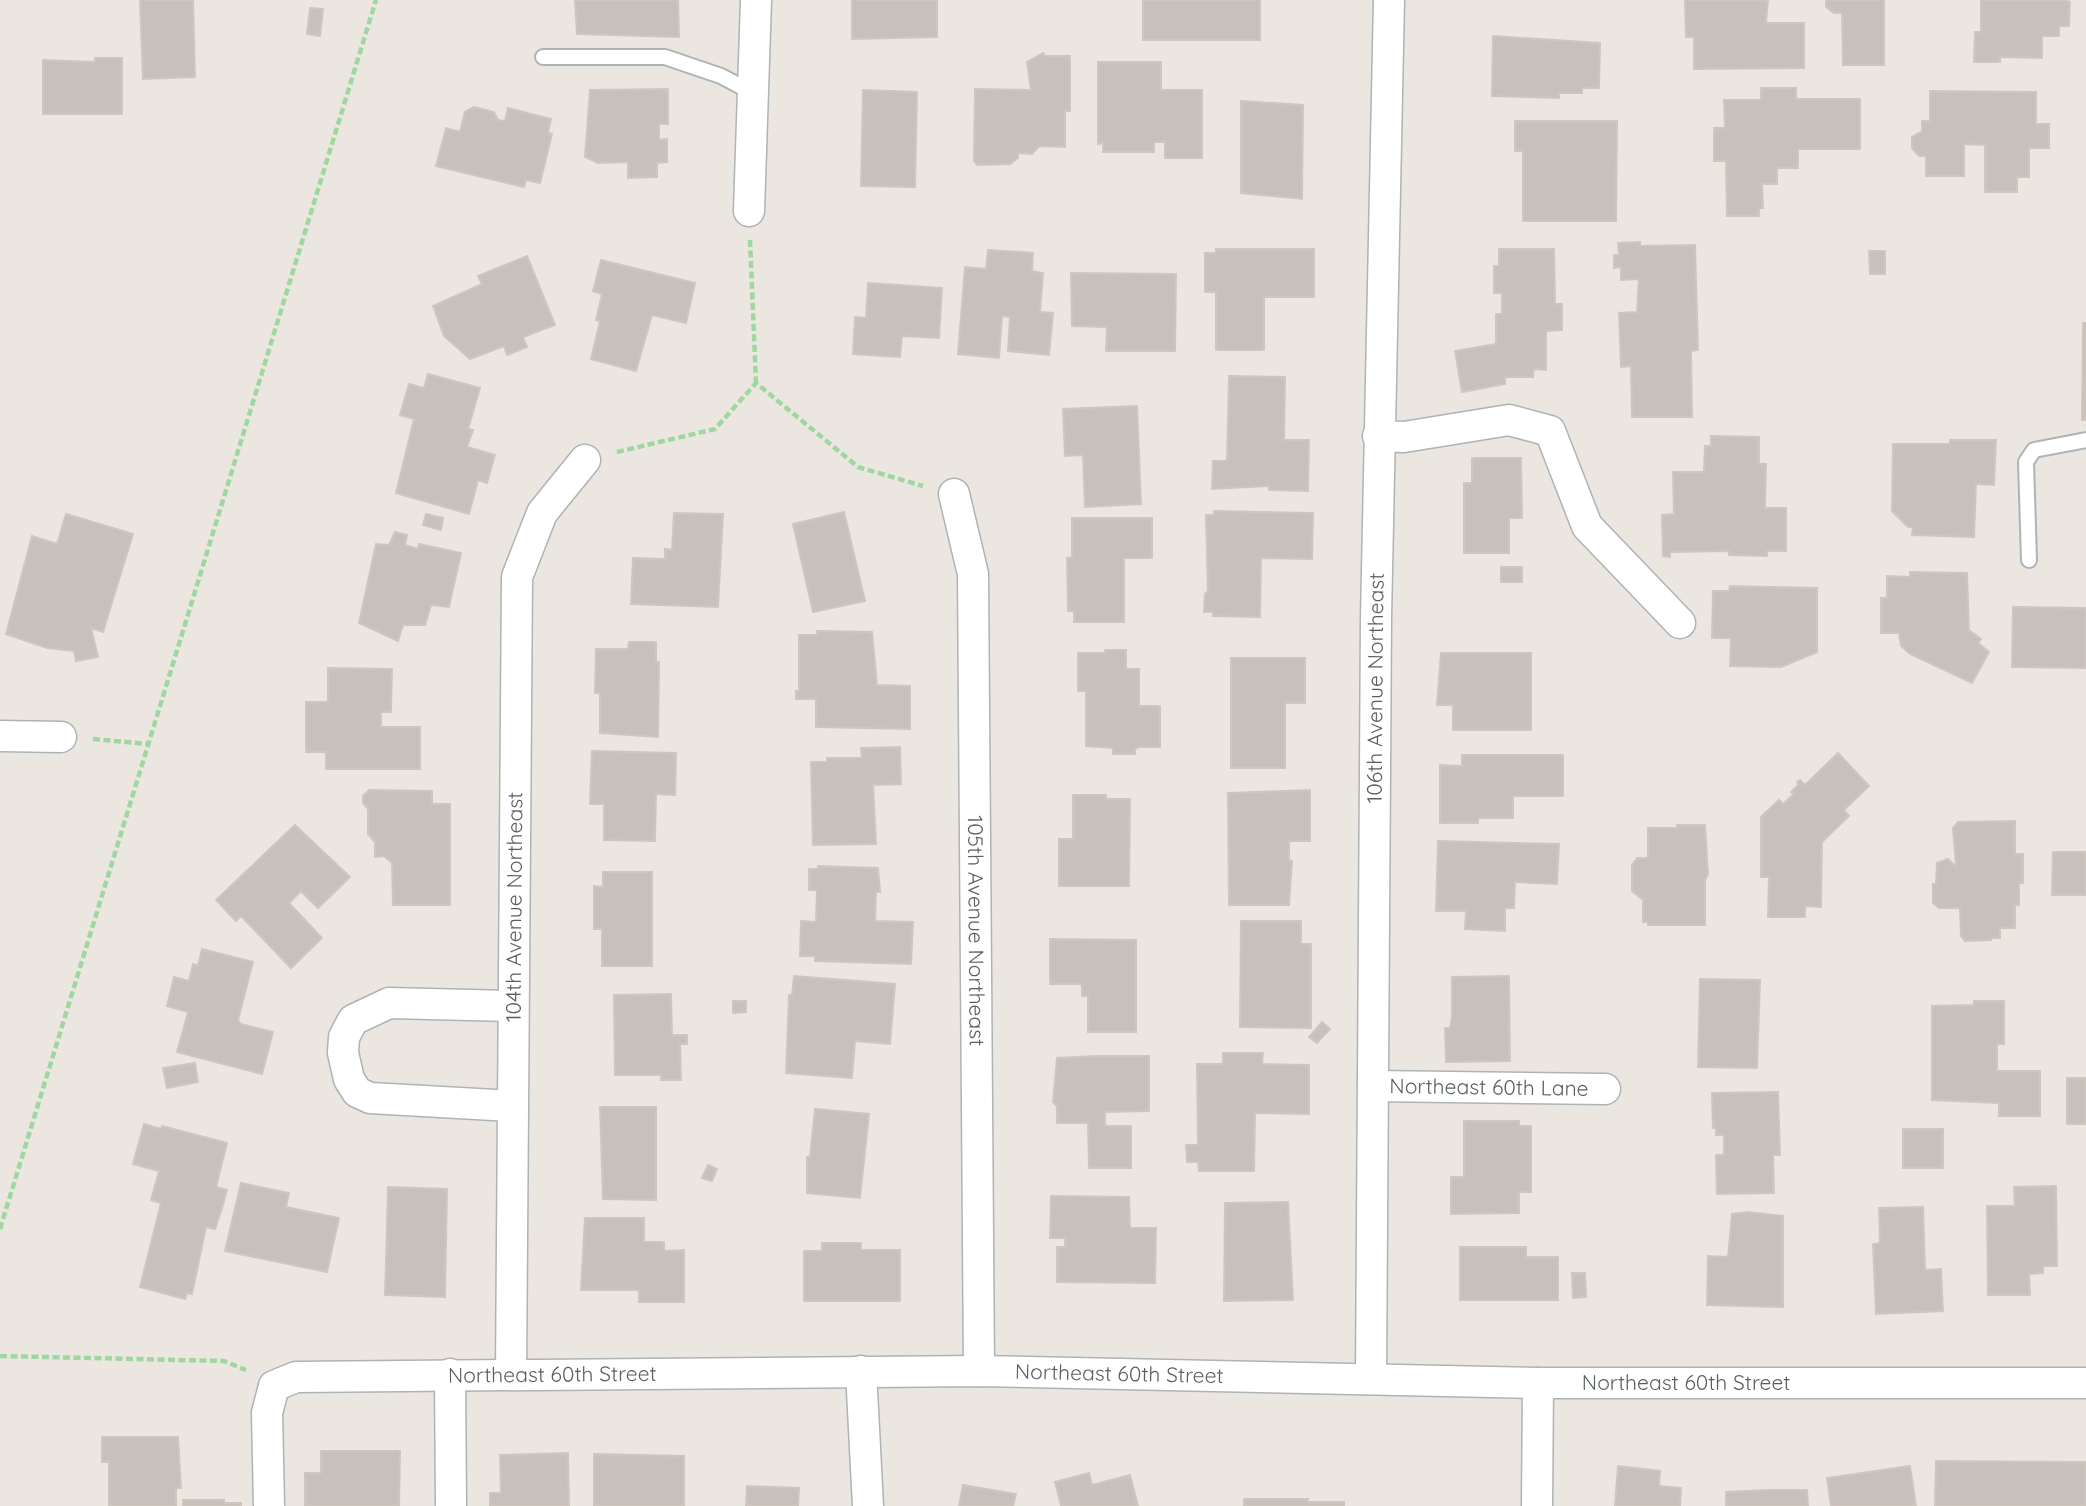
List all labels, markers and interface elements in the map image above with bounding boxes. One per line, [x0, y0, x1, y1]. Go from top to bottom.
street label: 106th Avenue Northeast [1361, 572, 1389, 803]
street label: 104th Avenue Northeast [500, 792, 527, 1022]
street label: 105th Avenue Northeast [963, 815, 991, 1046]
street label: Northeast 60th Lane [1389, 1072, 1589, 1101]
street label: Northeast 60th Street [1015, 1358, 1224, 1388]
street label: Northeast 60th Street [448, 1360, 657, 1388]
street label: Northeast 60th Street [1582, 1369, 1790, 1395]

